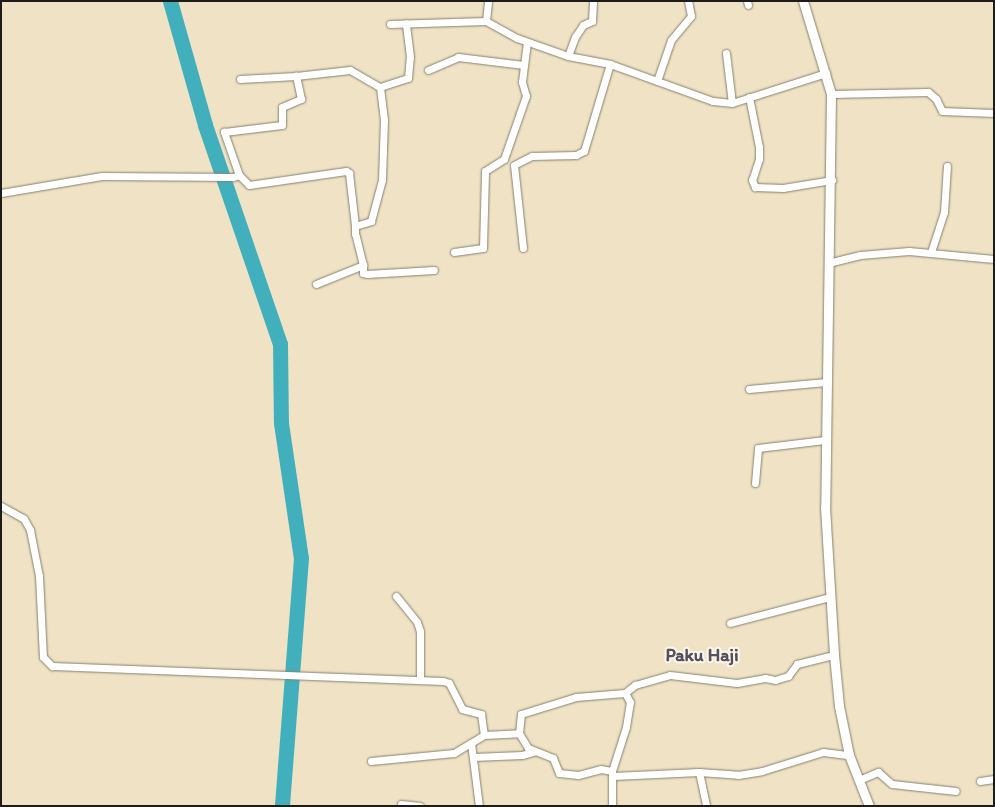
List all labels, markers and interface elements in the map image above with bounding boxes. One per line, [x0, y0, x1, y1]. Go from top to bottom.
district label: Paku Haji [665, 644, 739, 666]

